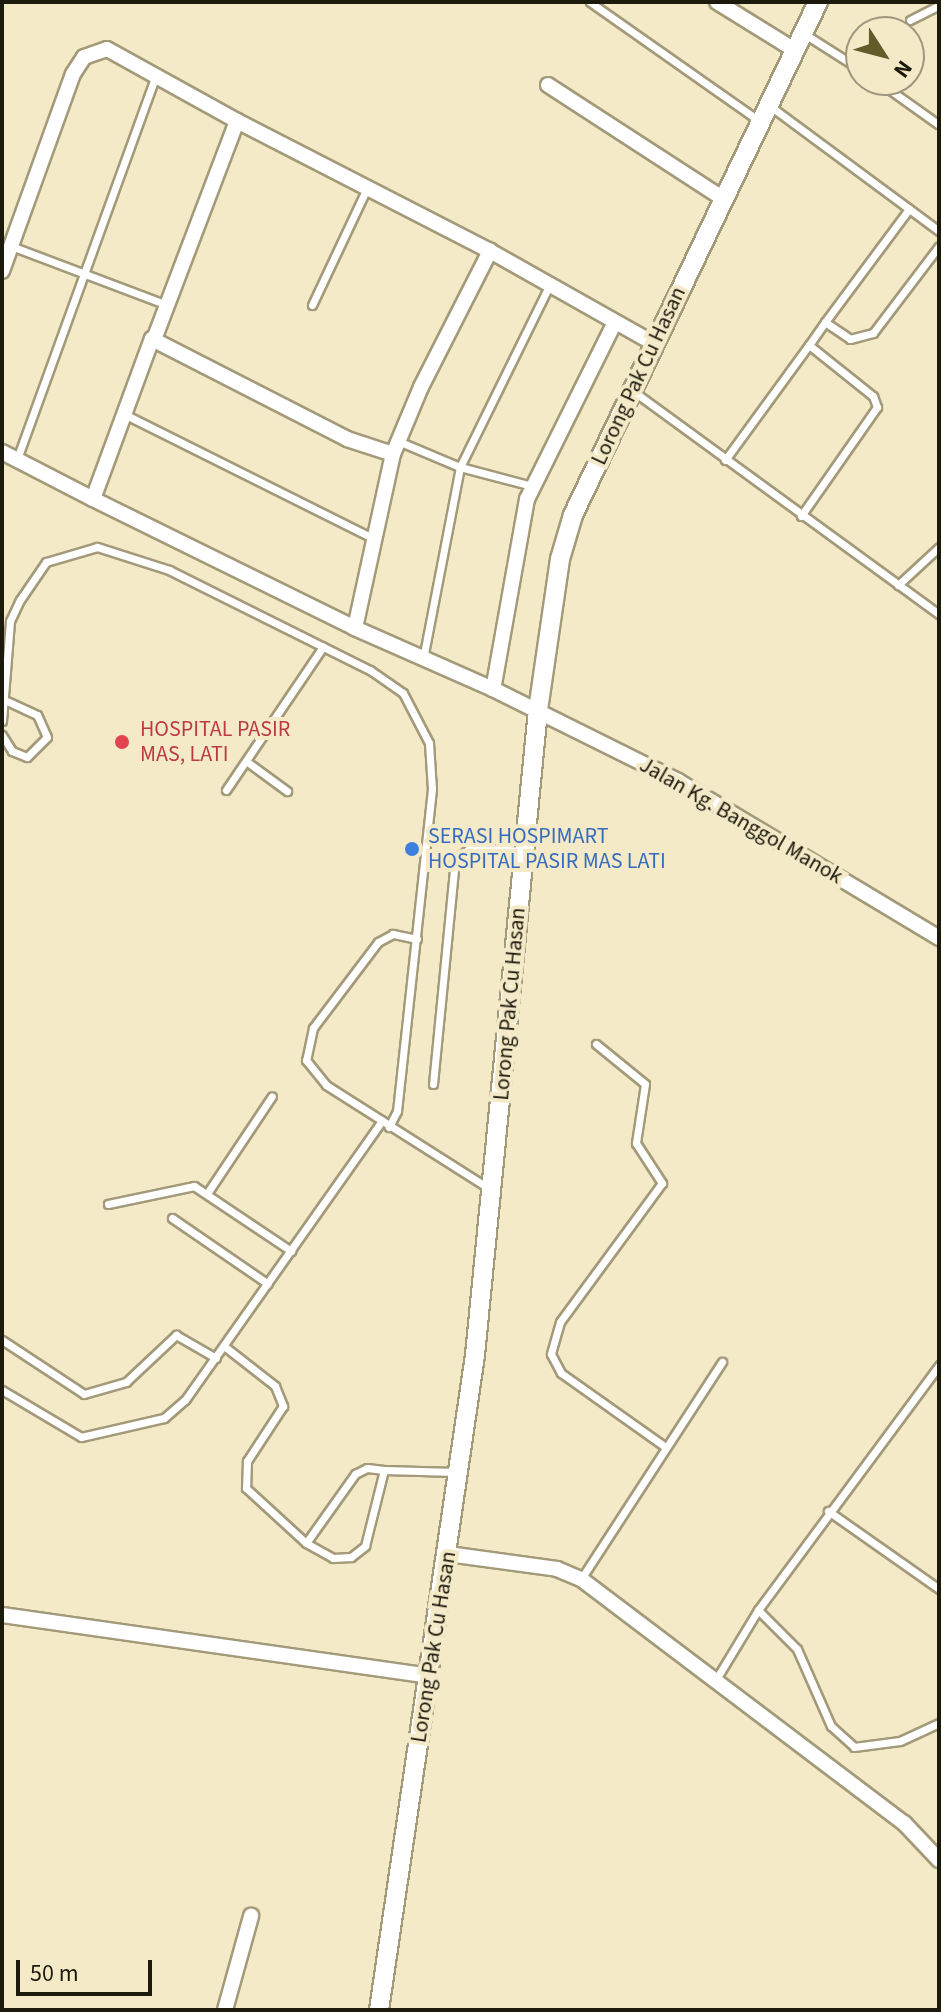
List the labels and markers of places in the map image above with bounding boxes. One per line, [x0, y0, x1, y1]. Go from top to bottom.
place label: HOSPITAL PASIR MAS, LATI [140, 716, 290, 768]
marker: HOSPITAL PASIR MAS, LATI [111, 731, 133, 753]
place label: SERASI HOSPIMART HOSPITAL PASIR MAS LATI [428, 823, 666, 874]
marker: SERASI HOSPIMART HOSPITAL PASIR MAS LATI [403, 840, 421, 858]

